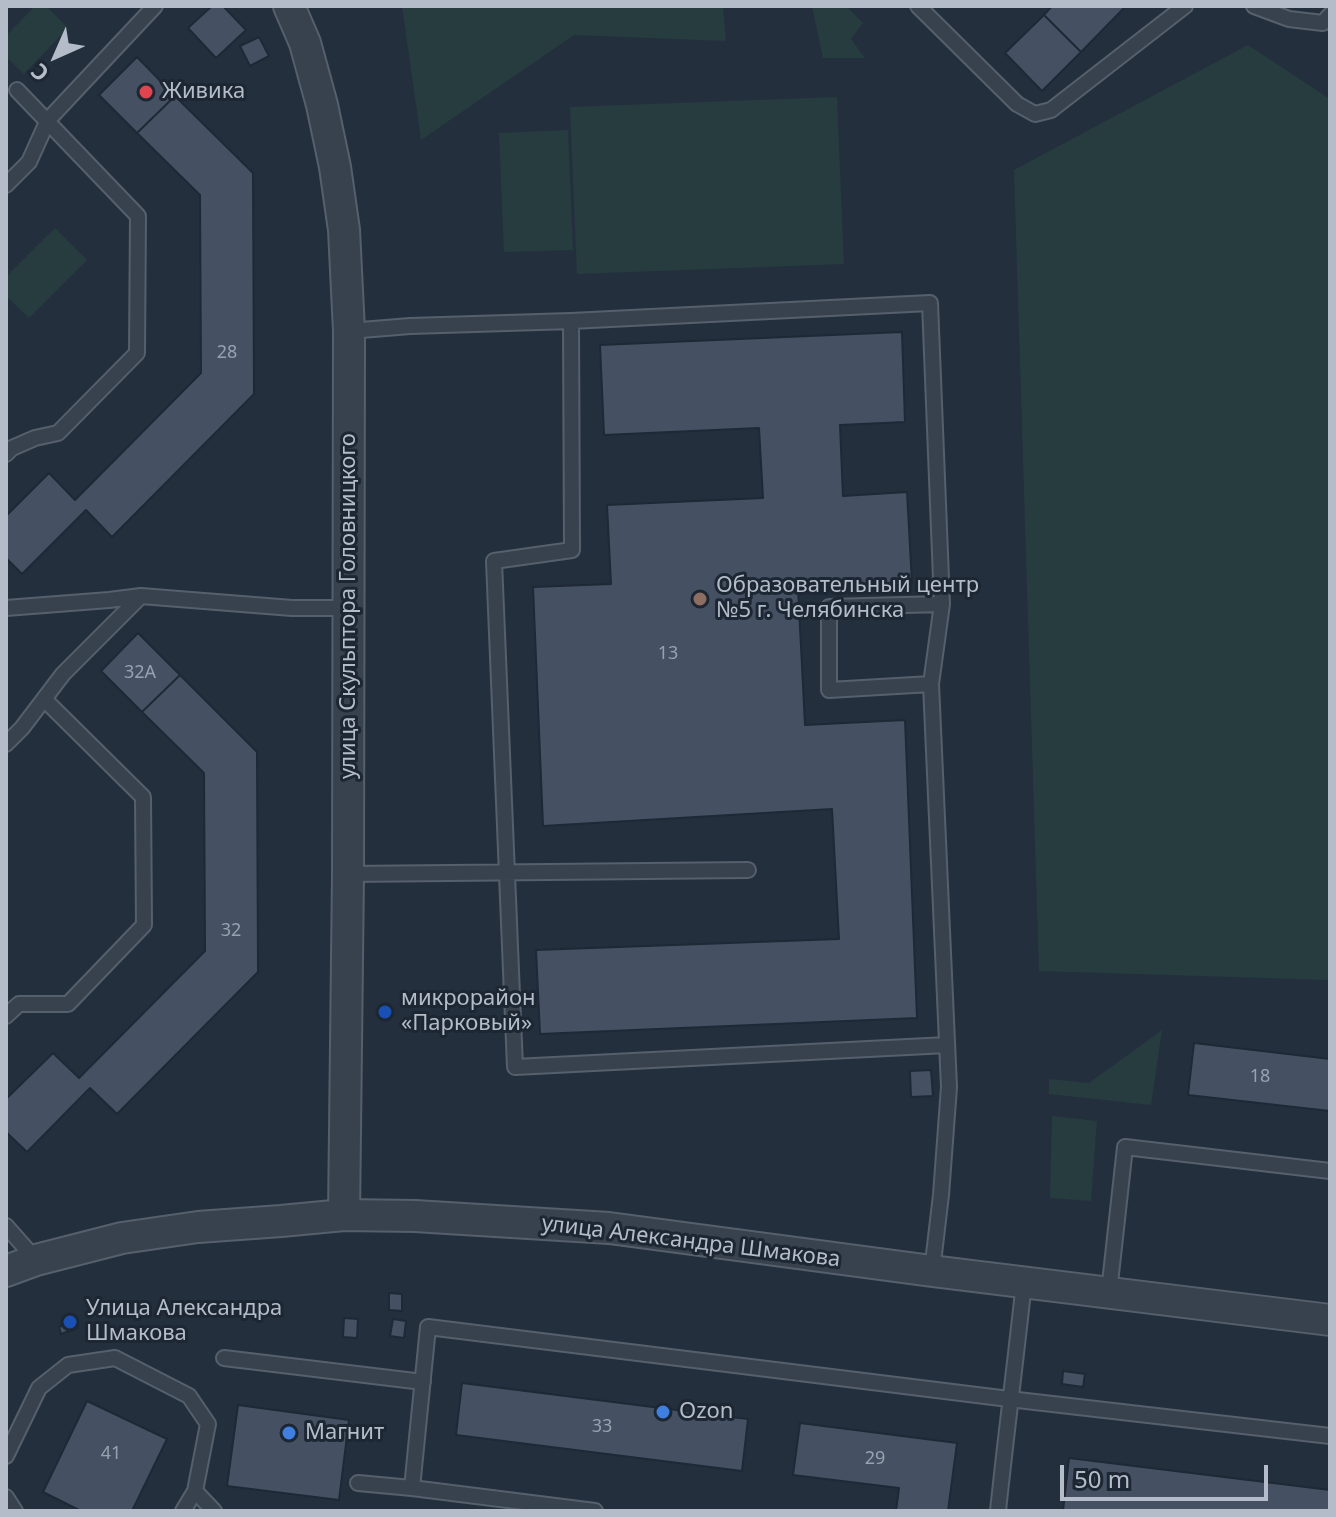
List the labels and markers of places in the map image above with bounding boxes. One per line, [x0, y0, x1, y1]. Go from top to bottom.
place label: Живика [162, 79, 245, 105]
marker: Живика [137, 83, 155, 101]
place label: Образовательный центр №5 г. Челябинска [716, 573, 979, 624]
marker: Образовательный центр №5 г. Челябинска [691, 590, 709, 608]
place label: микрорайон «Парковый» [401, 986, 536, 1038]
marker: микрорайон «Парковый» [376, 1003, 394, 1021]
place label: Улица Александра Шмакова [86, 1296, 282, 1348]
marker: Улица Александра Шмакова [61, 1313, 79, 1331]
place label: Ozon [679, 1399, 733, 1425]
marker: Ozon [654, 1403, 672, 1421]
place label: Магнит [305, 1420, 384, 1446]
marker: Магнит [280, 1424, 298, 1442]

